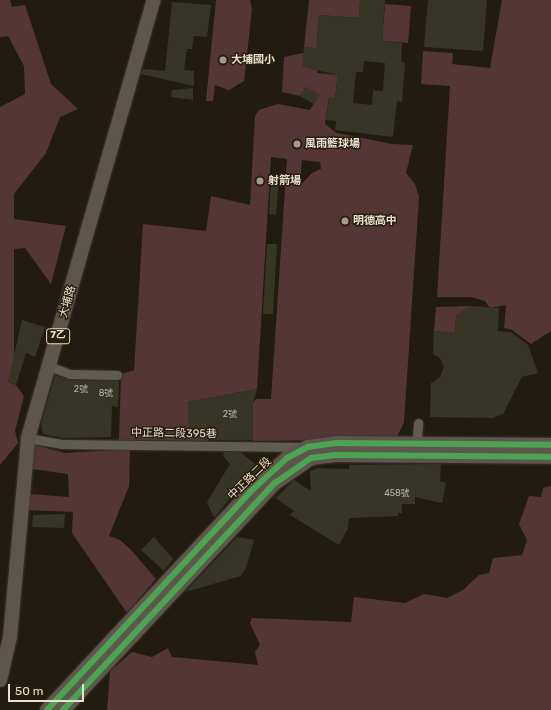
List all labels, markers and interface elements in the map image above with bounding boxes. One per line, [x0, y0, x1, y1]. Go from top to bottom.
place label: 大埔國小 [231, 53, 275, 67]
marker: 大埔國小 [218, 55, 228, 65]
place label: 風雨籃球場 [305, 137, 360, 151]
marker: 風雨籃球場 [292, 139, 302, 149]
place label: 射箭場 [268, 174, 301, 188]
marker: 射箭場 [255, 176, 265, 186]
place label: 明德高中 [353, 214, 397, 228]
marker: 明德高中 [340, 216, 350, 226]
street label: 大埔路 [57, 284, 79, 320]
road number: 7乙 [46, 328, 70, 344]
house number: 2號 [74, 384, 88, 394]
house number: 8號 [99, 388, 113, 398]
house number: 2號 [223, 409, 237, 419]
street label: 中正路二段395巷 [131, 427, 217, 441]
street label: 中正路二段 [226, 455, 274, 503]
house number: 458號 [384, 488, 410, 498]
scale bar [10, 676, 86, 702]
text: 50 m [15, 684, 43, 698]

